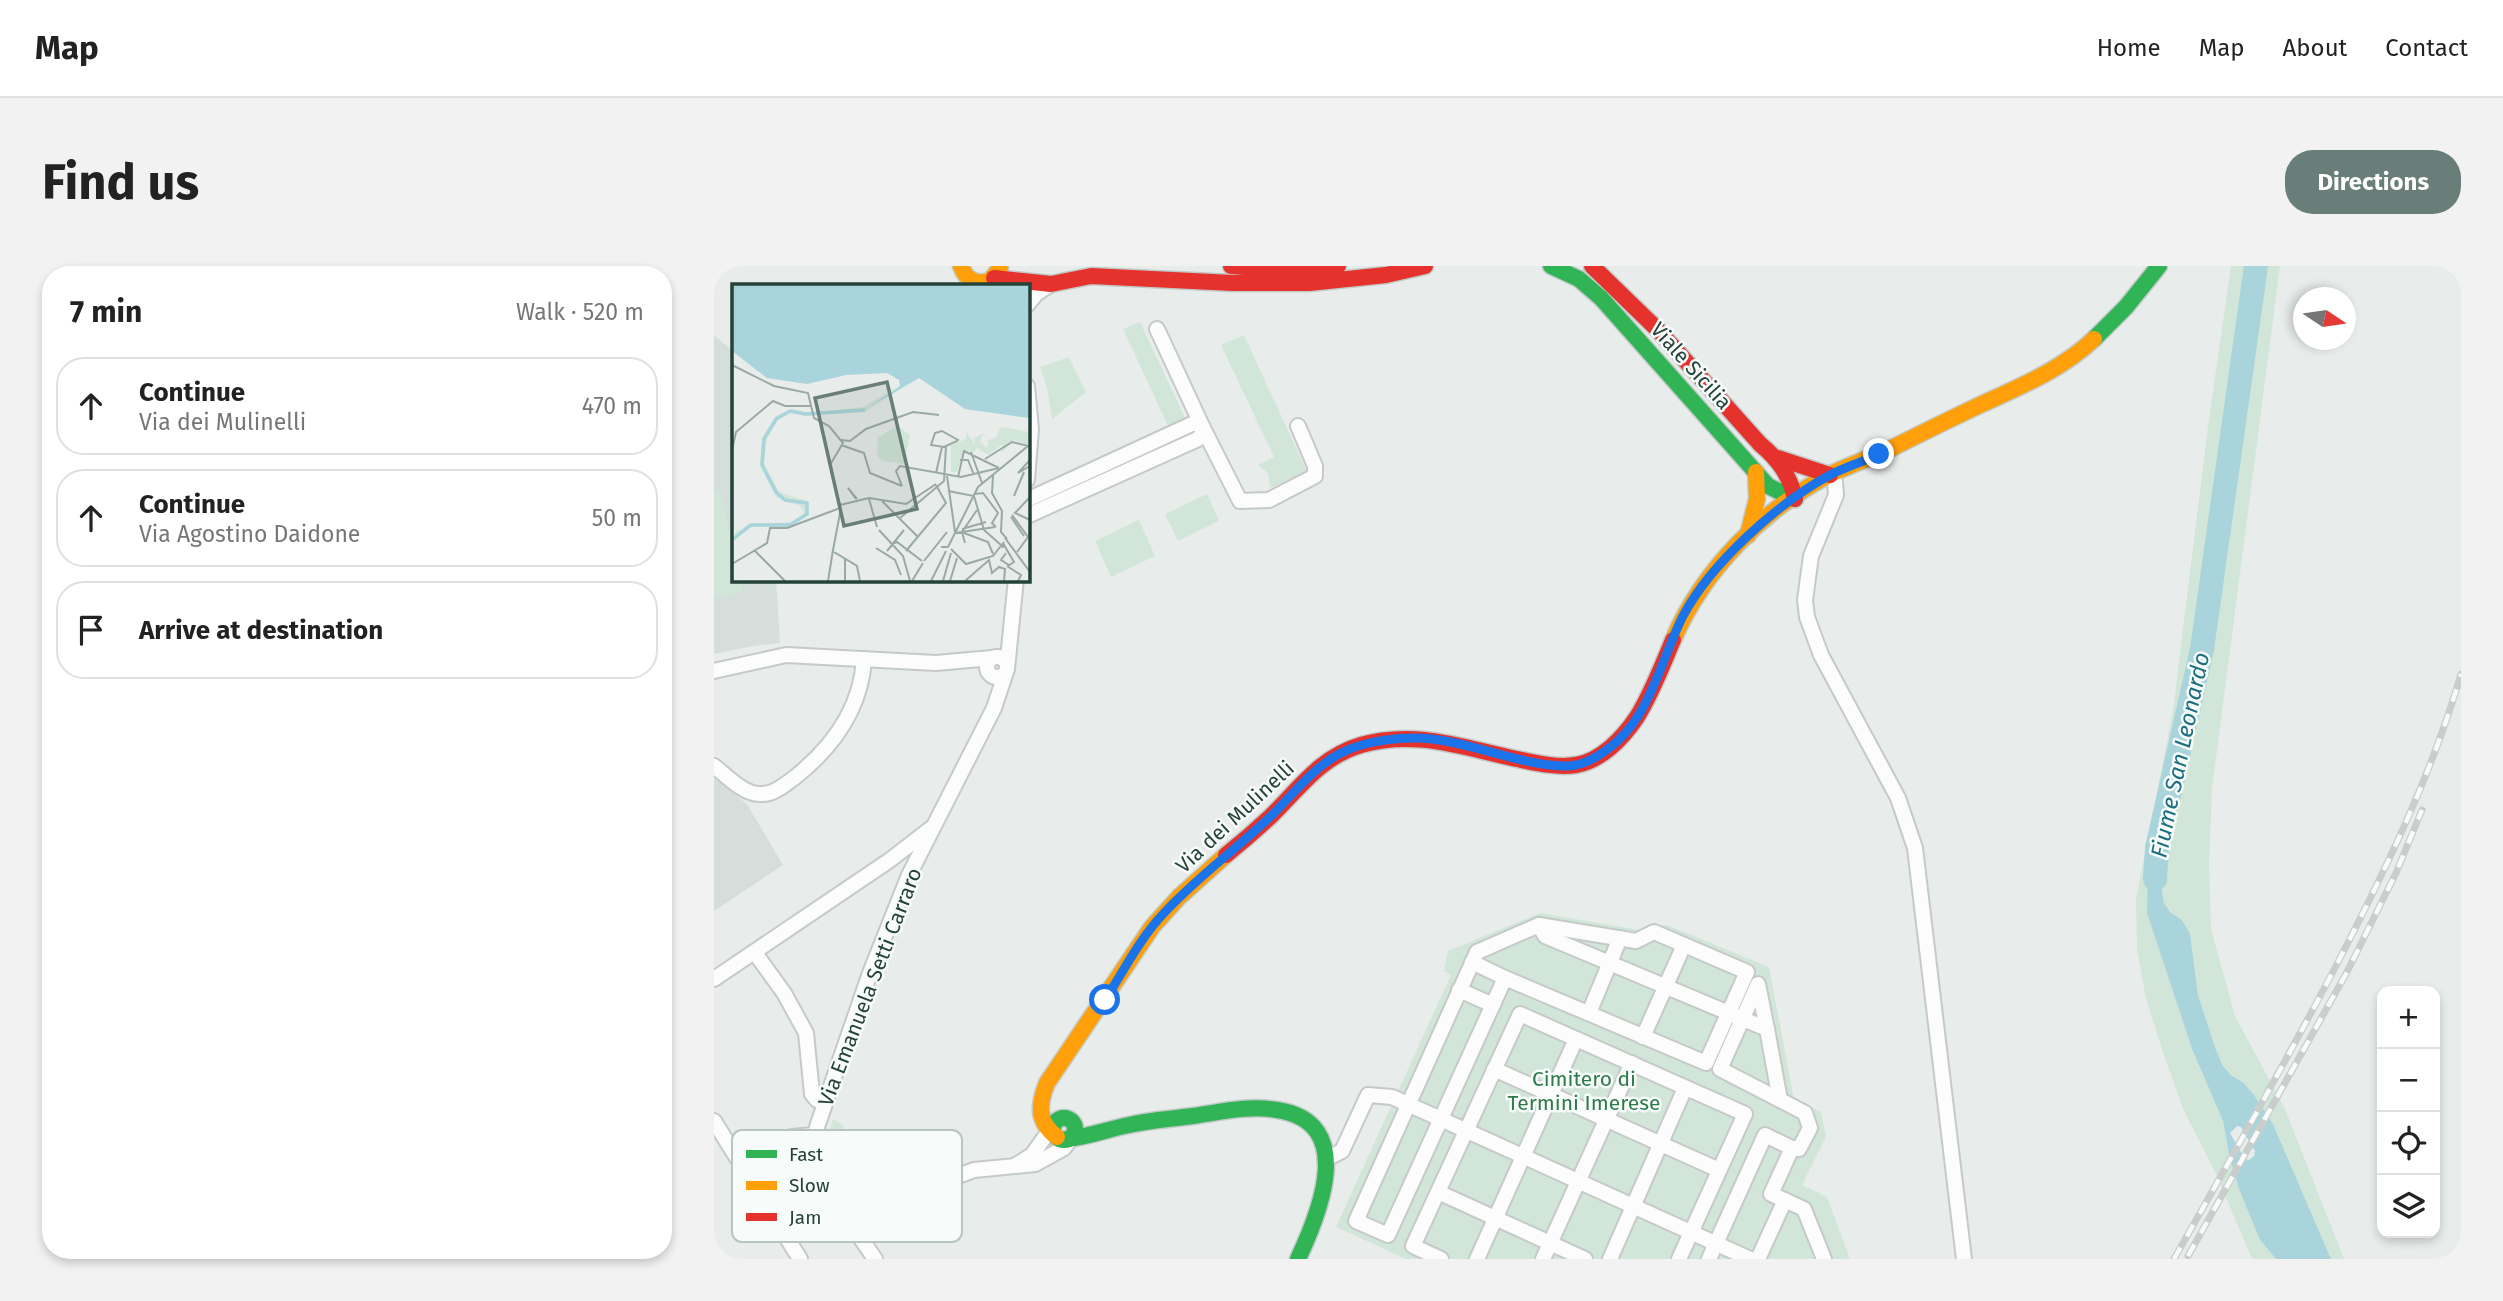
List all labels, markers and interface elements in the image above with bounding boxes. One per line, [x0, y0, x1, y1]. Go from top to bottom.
text: Map [35, 28, 99, 68]
text: Home [2097, 34, 2161, 62]
text: Map [2199, 34, 2245, 62]
text: About [2283, 34, 2347, 62]
text: Contact [2385, 34, 2468, 62]
button: Directions [2285, 150, 2461, 214]
text: Find us [42, 153, 199, 212]
inset map [732, 284, 1029, 581]
north arrow [2293, 287, 2356, 350]
text: 7 min [70, 294, 142, 330]
text: Walk · 520 m [516, 298, 644, 326]
street label: Viale Sicilia [1645, 317, 1737, 415]
text: Continue [139, 377, 245, 408]
icon: ahead [72, 387, 110, 425]
text: 470 m [582, 392, 642, 420]
text: Via dei Mulinelli [139, 408, 306, 436]
route end [1863, 438, 1894, 469]
text: Continue [139, 489, 245, 520]
icon: ahead [72, 499, 110, 537]
text: 50 m [592, 504, 642, 532]
text: Via Agostino Daidone [139, 520, 360, 548]
icon: arrive [72, 611, 110, 649]
text: Arrive at destination [139, 615, 383, 646]
water label: Fiume San Leonardo [2145, 650, 2215, 860]
street label: Via dei Mulinelli [1170, 755, 1300, 879]
street label: Via Emanuela Setti Carraro [812, 864, 928, 1110]
route start [1089, 984, 1120, 1015]
map controls [2377, 986, 2440, 1238]
button: + [2377, 986, 2440, 1049]
button: − [2377, 1049, 2440, 1112]
park label: Cimitero di Termini Imerese [1508, 1066, 1660, 1116]
button: locate [2377, 1112, 2440, 1175]
legend [732, 1130, 962, 1242]
text: Fast [789, 1143, 823, 1166]
text: Slow [789, 1174, 830, 1197]
button: layers [2377, 1175, 2440, 1238]
text: Jam [789, 1206, 821, 1229]

